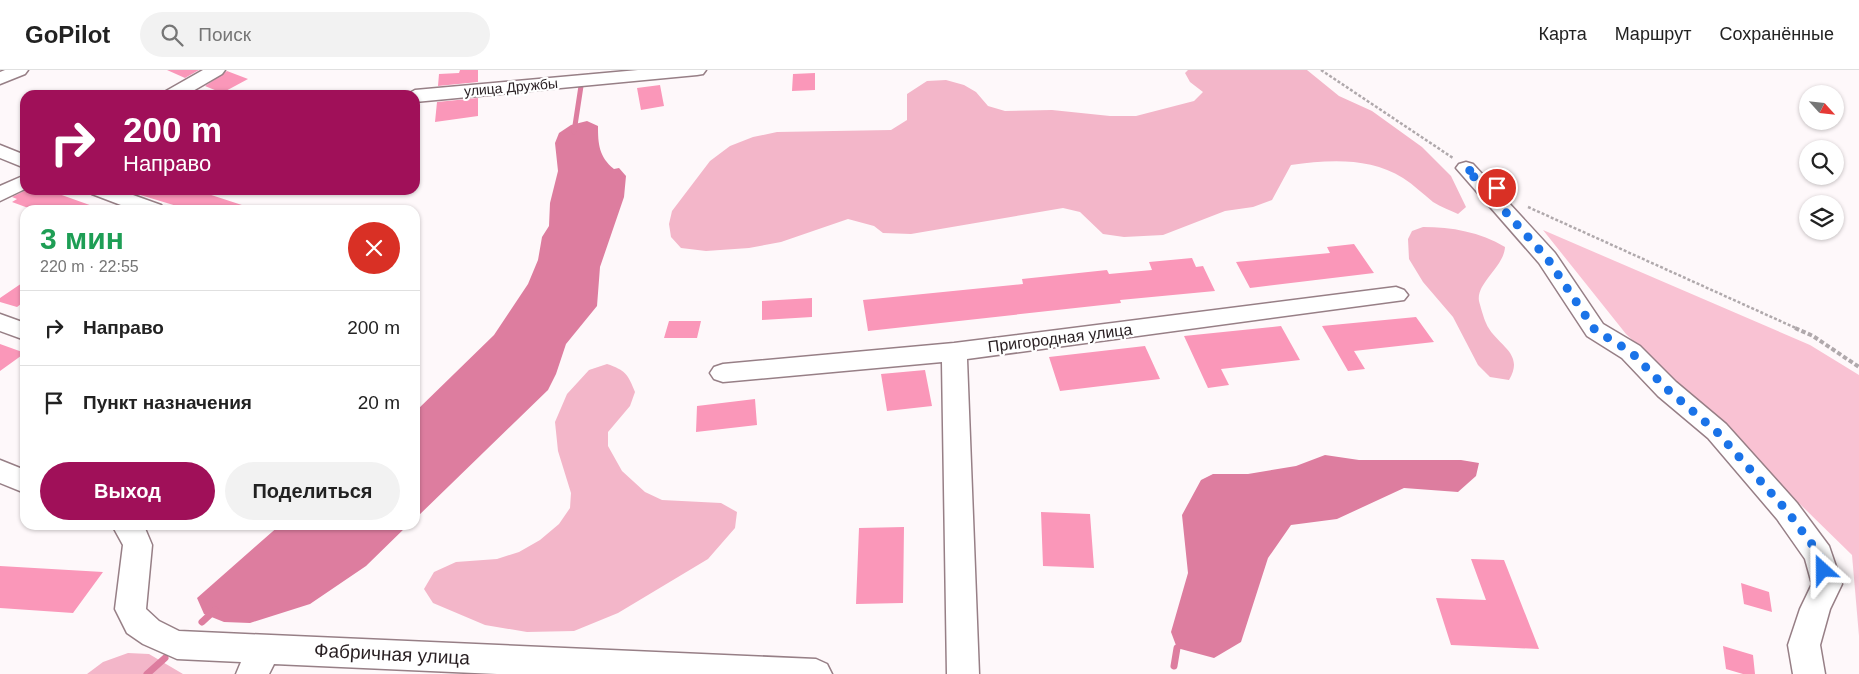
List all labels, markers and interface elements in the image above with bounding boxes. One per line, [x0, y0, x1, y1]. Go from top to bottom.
search box [140, 12, 490, 57]
text: GoPilot [25, 21, 110, 48]
icon: search [158, 21, 186, 49]
text: Поиск [198, 24, 251, 45]
text: Карта [1539, 24, 1587, 44]
text: Маршрут [1615, 24, 1691, 44]
text: Сохранённые [1719, 24, 1834, 44]
street label: улица Дружбы [463, 75, 559, 99]
north arrow [1799, 85, 1844, 130]
map controls [1799, 85, 1844, 240]
icon: right [40, 110, 105, 175]
text: 200 m [123, 110, 222, 149]
button: search [1799, 140, 1844, 185]
text: Направо [123, 151, 211, 176]
pin [1476, 167, 1518, 209]
icon: arrive [1483, 174, 1511, 202]
button: layers [1799, 195, 1844, 240]
text: 3 мин [40, 222, 124, 255]
button: close [348, 222, 400, 274]
text: 220 m · 22:55 [40, 258, 139, 275]
icon: right [40, 314, 68, 342]
text: Направо [83, 317, 164, 338]
text: 200 m [347, 317, 400, 338]
street label: Пригородная улица [987, 321, 1133, 355]
icon: arrive [40, 389, 68, 417]
text: Пункт назначения [83, 392, 252, 413]
text: 20 m [358, 392, 400, 413]
button: Выход [40, 462, 215, 520]
button: Поделиться [225, 462, 400, 520]
position arrow [1796, 543, 1848, 595]
street label: Фабричная улица [314, 639, 471, 669]

